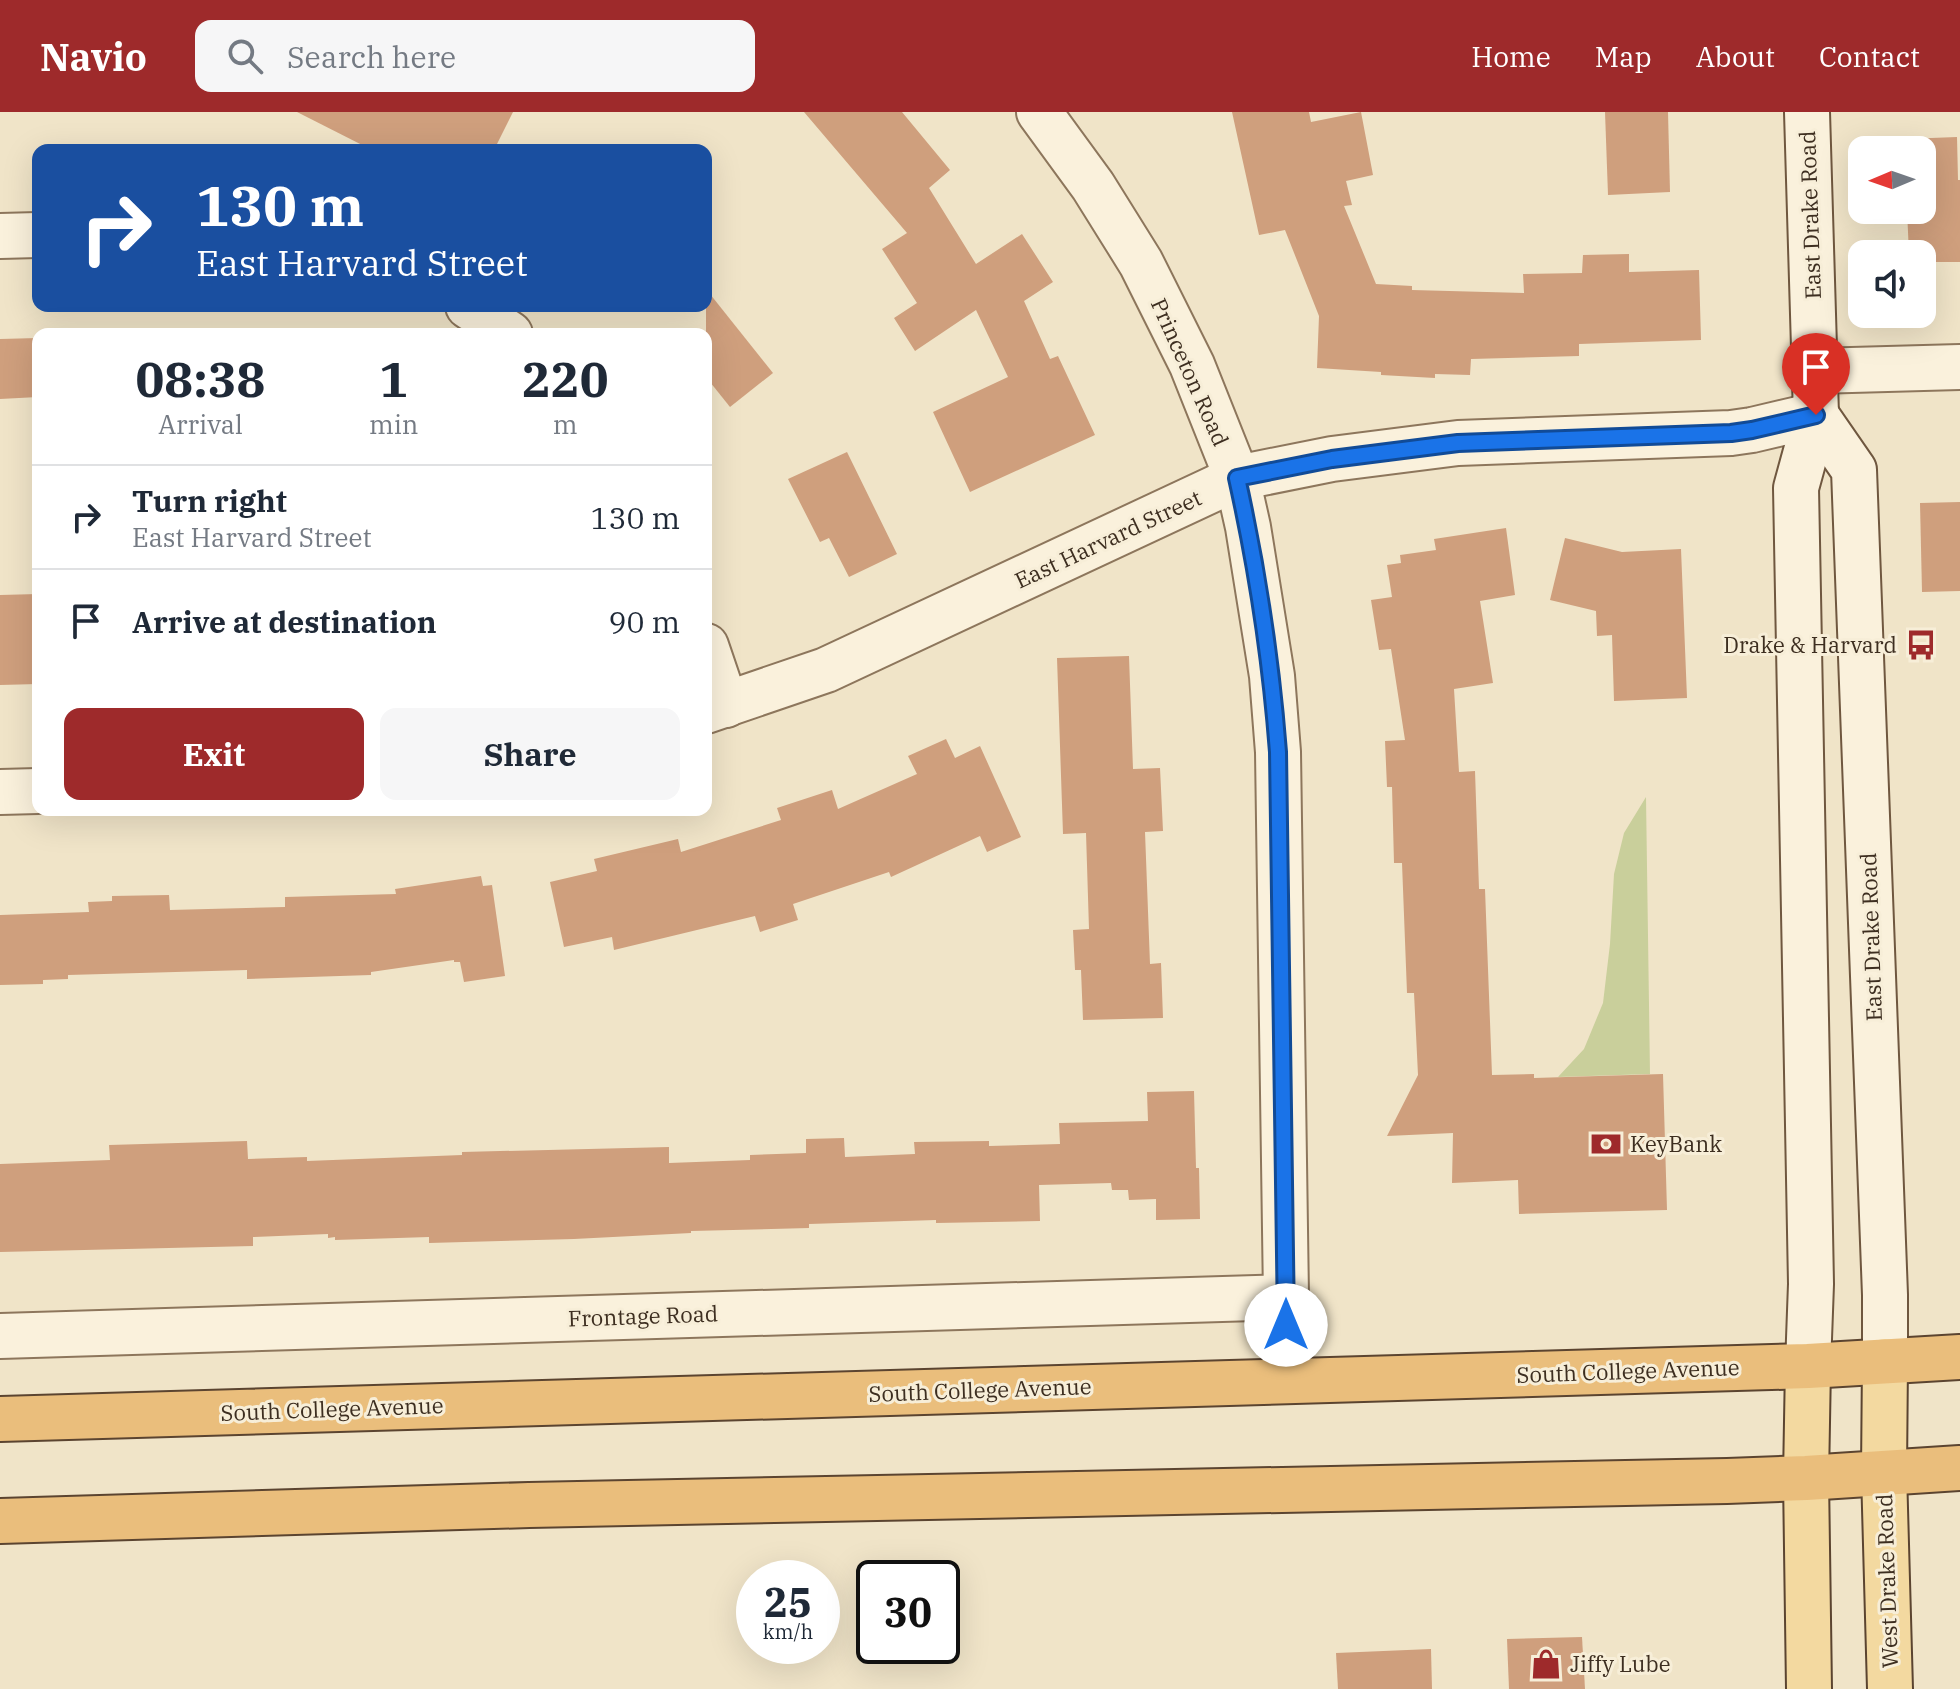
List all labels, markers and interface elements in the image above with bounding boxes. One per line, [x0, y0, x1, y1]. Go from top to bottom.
search box [195, 20, 755, 92]
text: Navio [40, 32, 147, 81]
icon: search [223, 34, 267, 78]
text: Search here [287, 37, 456, 76]
text: Home [1471, 38, 1551, 75]
text: Map [1595, 38, 1652, 75]
text: About [1696, 38, 1775, 75]
text: Contact [1819, 38, 1920, 75]
street label: East Drake Road [1792, 130, 1827, 300]
north arrow [1848, 136, 1936, 224]
map controls [1848, 136, 1936, 328]
text: 130 m [196, 169, 364, 241]
icon: right [64, 176, 168, 280]
text: East Harvard Street [196, 239, 528, 286]
button: sound [1848, 240, 1936, 328]
street label: Princeton Road [1145, 293, 1236, 450]
pin [1782, 333, 1850, 415]
icon: arrive [1794, 345, 1838, 389]
text: 08:38 [136, 348, 265, 410]
text: 1 [379, 348, 408, 410]
text: 220 [522, 348, 608, 410]
text: Arrival [158, 407, 243, 441]
text: min [369, 407, 418, 441]
text: m [553, 407, 578, 441]
text: Turn right [132, 481, 287, 520]
street label: East Harvard Street [1010, 482, 1206, 595]
icon: right [64, 495, 108, 539]
text: 130 m [590, 498, 680, 537]
text: East Harvard Street [132, 520, 372, 554]
icon: arrive [64, 599, 108, 643]
text: Arrive at destination [132, 602, 437, 641]
text: 90 m [608, 602, 680, 641]
bus stop icon: Drake & Harvard [1904, 628, 1938, 662]
place label: Drake & Harvard [1723, 630, 1897, 659]
button: Exit [64, 708, 364, 800]
button: Share [380, 708, 680, 800]
street label: East Drake Road [1853, 852, 1888, 1022]
bank icon: KeyBank [1589, 1127, 1623, 1161]
place label: KeyBank [1630, 1129, 1722, 1158]
position arrow [1244, 1283, 1328, 1367]
street label: Frontage Road [567, 1298, 719, 1333]
street label: South College Avenue [1516, 1352, 1740, 1389]
street label: South College Avenue [868, 1371, 1092, 1408]
street label: South College Avenue [220, 1390, 444, 1427]
street label: West Drake Road [1869, 1493, 1904, 1669]
speed limit sign: 30 [856, 1560, 960, 1664]
text: 25 [764, 1576, 812, 1628]
text: km/h [763, 1618, 813, 1645]
shop icon: Jiffy Lube [1529, 1647, 1563, 1681]
place label: Jiffy Lube [1570, 1649, 1671, 1678]

